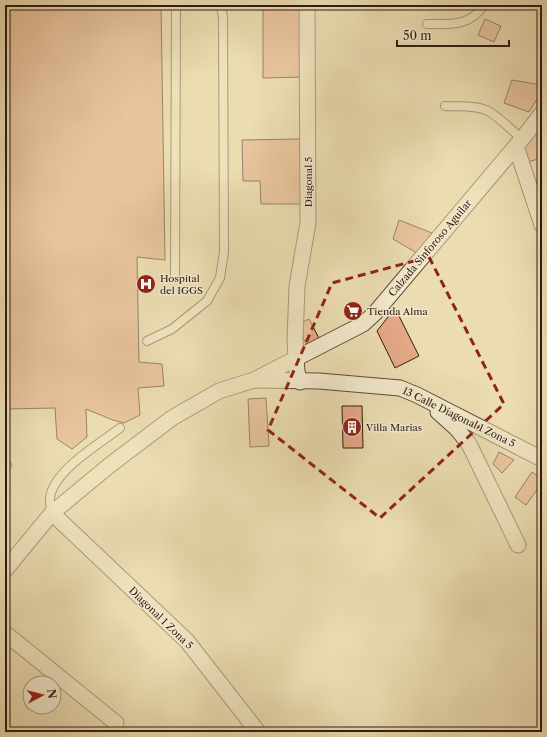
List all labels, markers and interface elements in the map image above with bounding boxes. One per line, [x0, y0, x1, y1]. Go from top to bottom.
scale bar [397, 22, 509, 48]
text: 50 m [403, 28, 432, 43]
street label: Diagonal 5 [302, 157, 315, 207]
street label: Calzada Sinforoso Aguilar [386, 196, 475, 299]
place label: Hospital del IGGS [160, 272, 203, 297]
hospital icon: Hospital del IGGS [135, 273, 157, 295]
supermarket icon: Tienda Alma [342, 300, 364, 322]
place label: Tienda Alma [367, 305, 428, 318]
street label: 13 Calle Diagonal 1 Zona 5 [401, 384, 517, 450]
building icon: Villa Marias [341, 416, 363, 438]
place label: Villa Marias [365, 421, 422, 434]
street label: Diagonal 1 Zona 5 [126, 584, 196, 652]
north arrow [22, 675, 62, 715]
text: N [44, 688, 60, 700]

